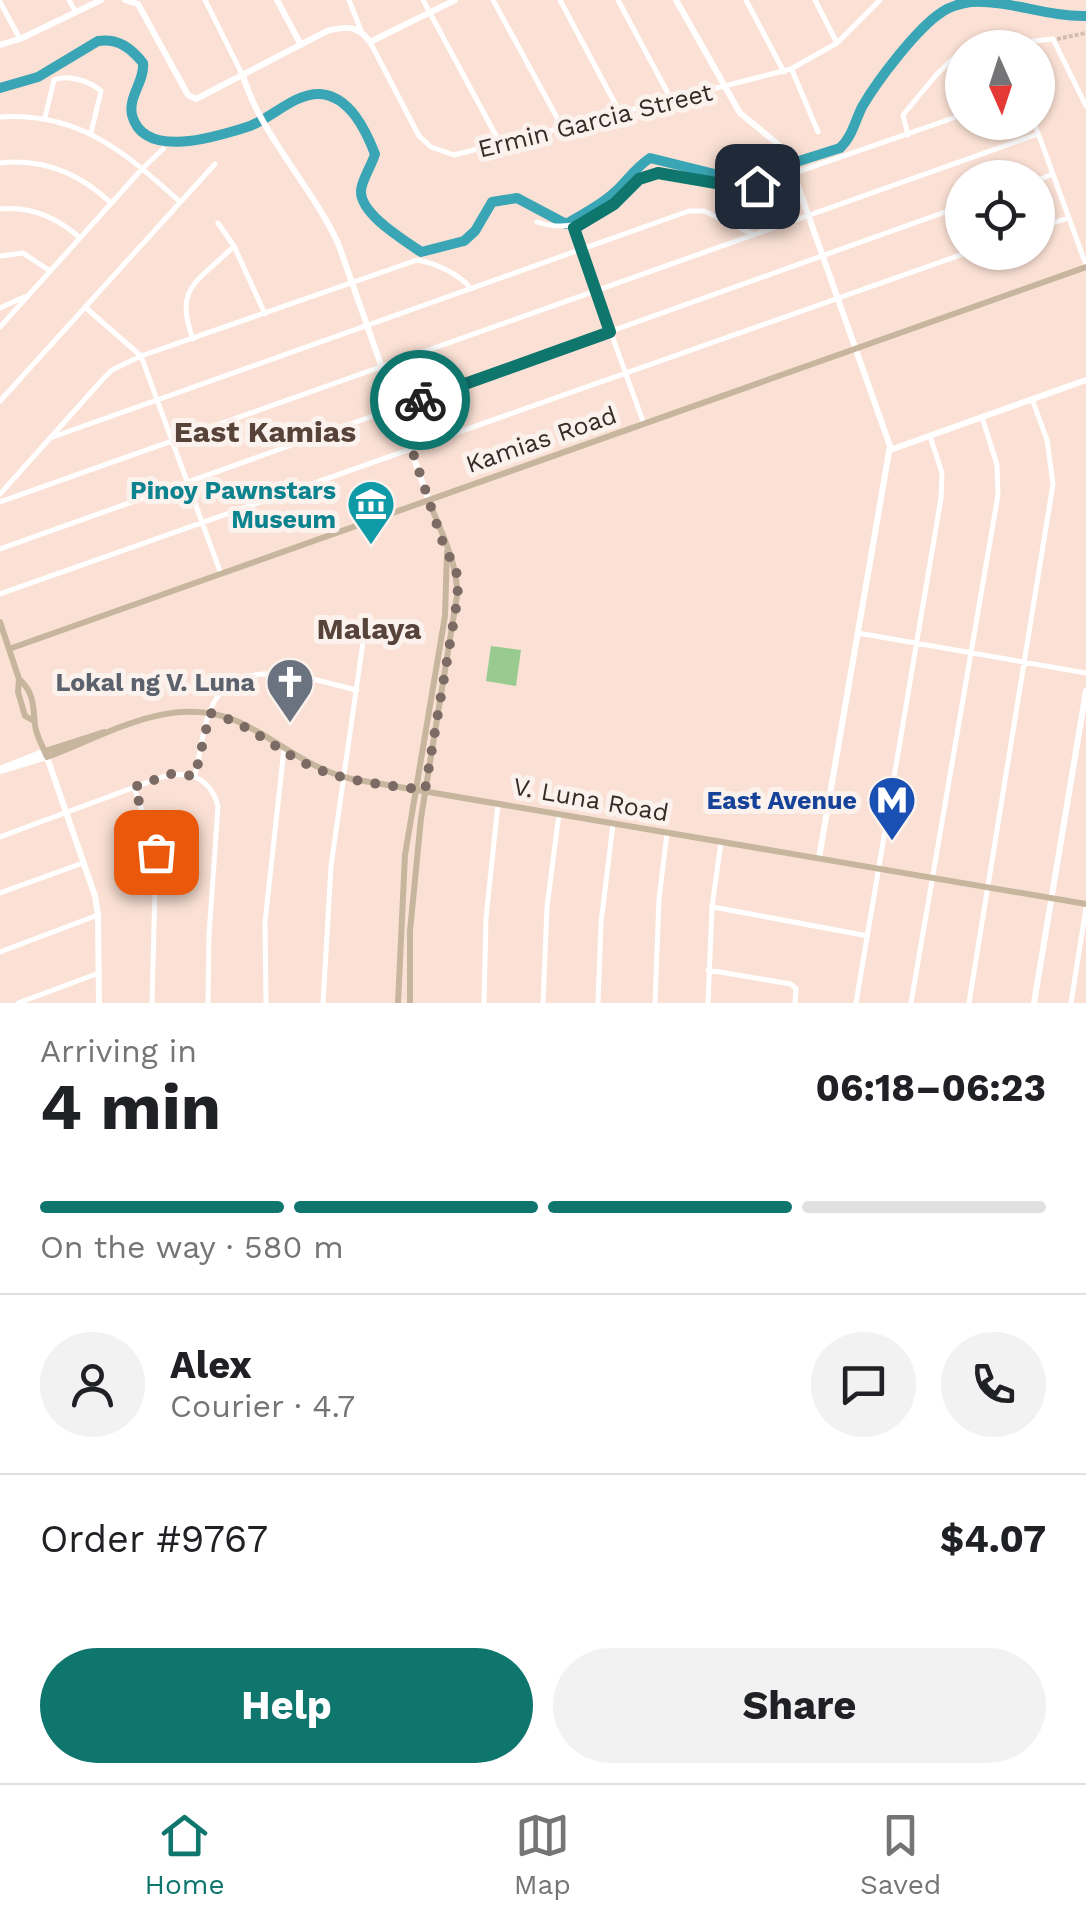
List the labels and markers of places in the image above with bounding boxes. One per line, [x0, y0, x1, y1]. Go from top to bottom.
pin [715, 144, 800, 229]
place label: Pinoy Pawnstars Museum [130, 476, 336, 534]
museum icon: Pinoy Pawnstars Museum [345, 478, 397, 546]
church icon: Lokal ng V. Luna [264, 656, 316, 724]
place label: Lokal ng V. Luna [55, 668, 256, 697]
metro station icon: East Avenue [866, 774, 918, 842]
place label: East Avenue [706, 786, 857, 815]
pin [114, 810, 199, 895]

